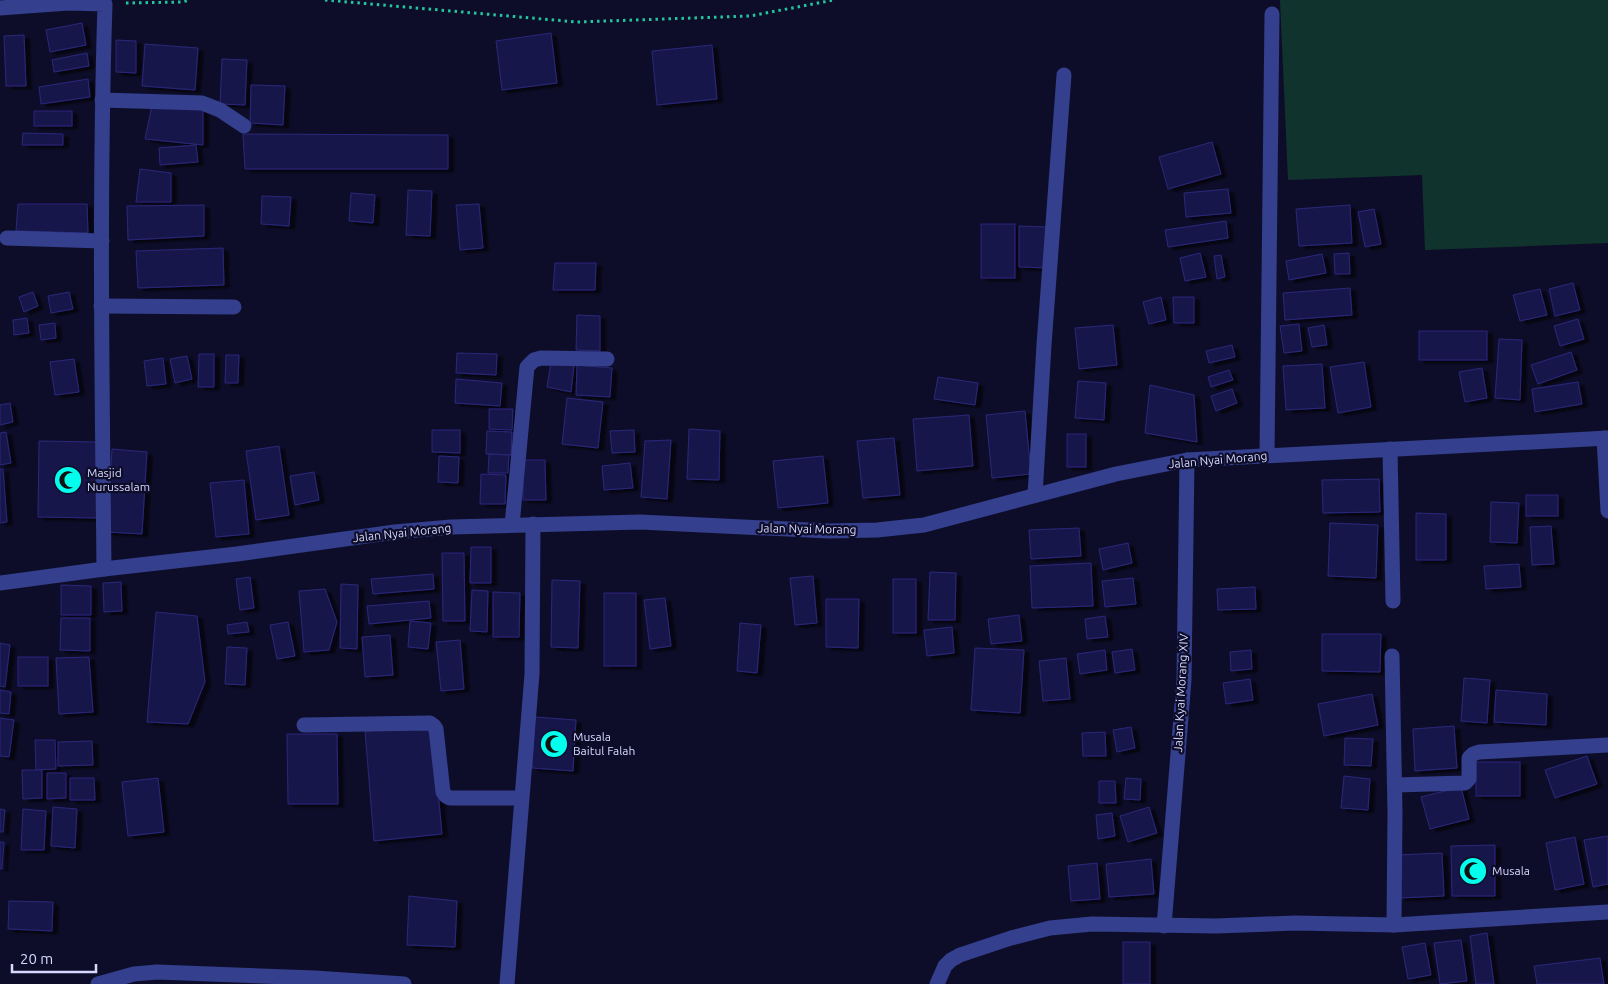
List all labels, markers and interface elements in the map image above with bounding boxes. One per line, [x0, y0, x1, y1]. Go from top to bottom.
street label: Jalan Nyai Morang [1168, 449, 1268, 470]
mosque icon: Masjid Nurussalam [53, 465, 83, 495]
place label: Masjid Nurussalam [87, 466, 150, 493]
street label: Jalan Nyai Morang [352, 521, 452, 544]
street label: Jalan Nyai Morang [757, 521, 857, 536]
street label: Jalan Kyai Morang XIV [1171, 633, 1190, 753]
mosque icon: Musala Baitul Falah [539, 729, 569, 759]
place label: Musala Baitul Falah [573, 730, 635, 757]
mosque icon: Musala [1458, 856, 1488, 886]
place label: Musala [1492, 864, 1530, 877]
scale bar [12, 942, 96, 974]
text: 20 m [20, 950, 53, 967]

